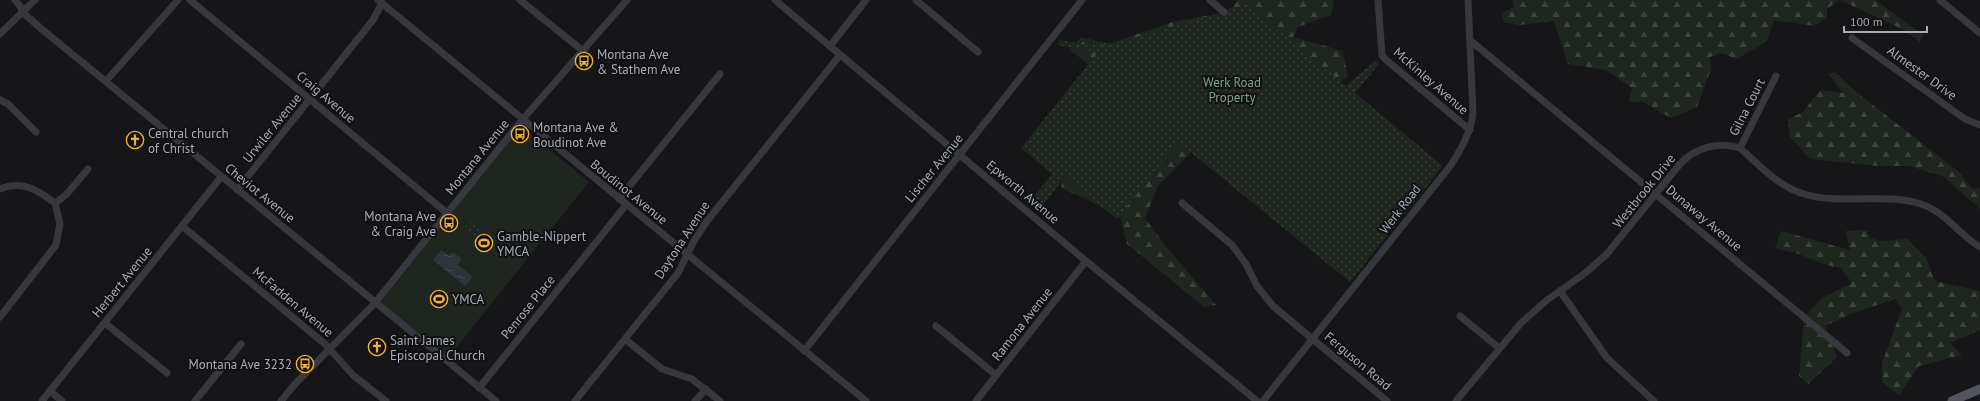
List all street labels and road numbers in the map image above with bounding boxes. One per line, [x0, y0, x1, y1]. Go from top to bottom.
street label: Almester Drive [1884, 42, 1960, 104]
street label: McKinley Avenue [1390, 44, 1472, 118]
street label: Craig Avenue [293, 67, 359, 127]
street label: Gilna Court [1725, 75, 1769, 139]
street label: Urwiler Avenue [239, 90, 305, 166]
street label: Montana Avenue [441, 116, 513, 198]
street label: Lischer Avenue [901, 130, 967, 206]
street label: Westbrook Drive [1609, 150, 1679, 232]
street label: Boudinot Avenue [587, 156, 671, 228]
street label: Epworth Avenue [983, 156, 1063, 228]
street label: Cheviot Avenue [221, 159, 299, 227]
street label: Werk Road [1375, 181, 1425, 237]
street label: Dunaway Avenue [1662, 181, 1746, 255]
street label: Daytona Avenue [651, 198, 713, 282]
street label: Herbert Avenue [88, 243, 156, 321]
street label: McFadden Avenue [249, 263, 337, 341]
street label: Penrose Place [497, 272, 559, 342]
street label: Ramona Avenue [988, 284, 1056, 364]
street label: Ferguson Road [1321, 328, 1395, 394]

